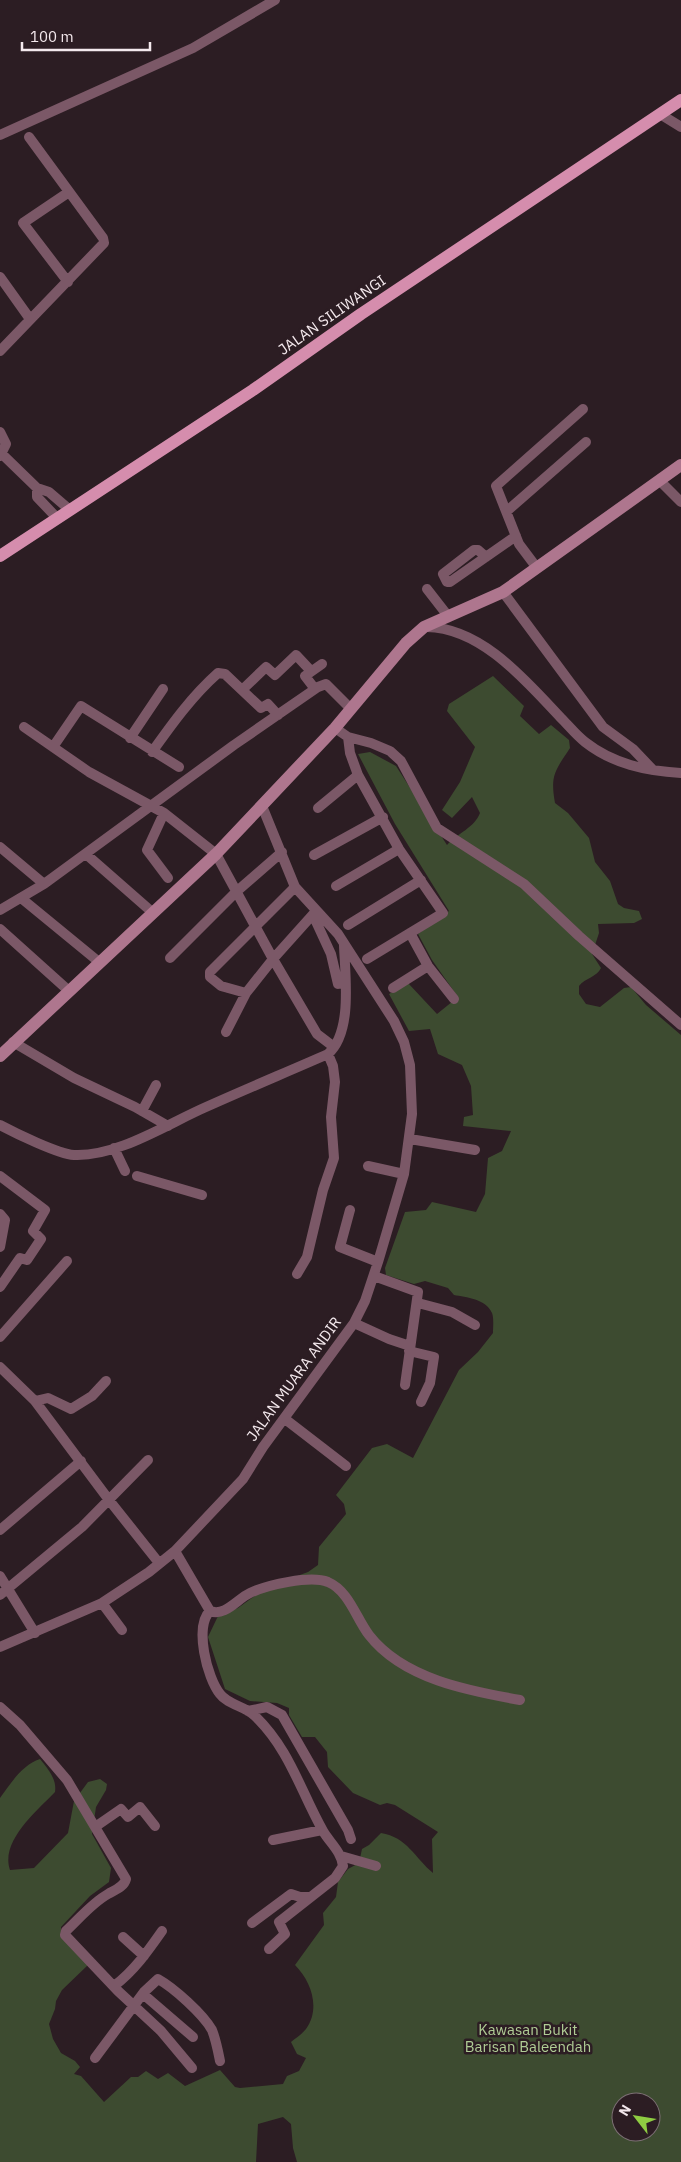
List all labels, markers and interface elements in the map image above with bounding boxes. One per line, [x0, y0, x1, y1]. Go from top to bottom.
scale bar [22, 20, 150, 52]
text: 100 m [30, 27, 74, 46]
street label: JALAN SILIWANGI [274, 270, 389, 359]
street label: JALAN MUARA ANDIR [242, 1313, 345, 1445]
park label: Kawasan Bukit Barisan Baleendah [465, 2020, 591, 2056]
north arrow [611, 2092, 661, 2142]
text: N [615, 2101, 635, 2119]

